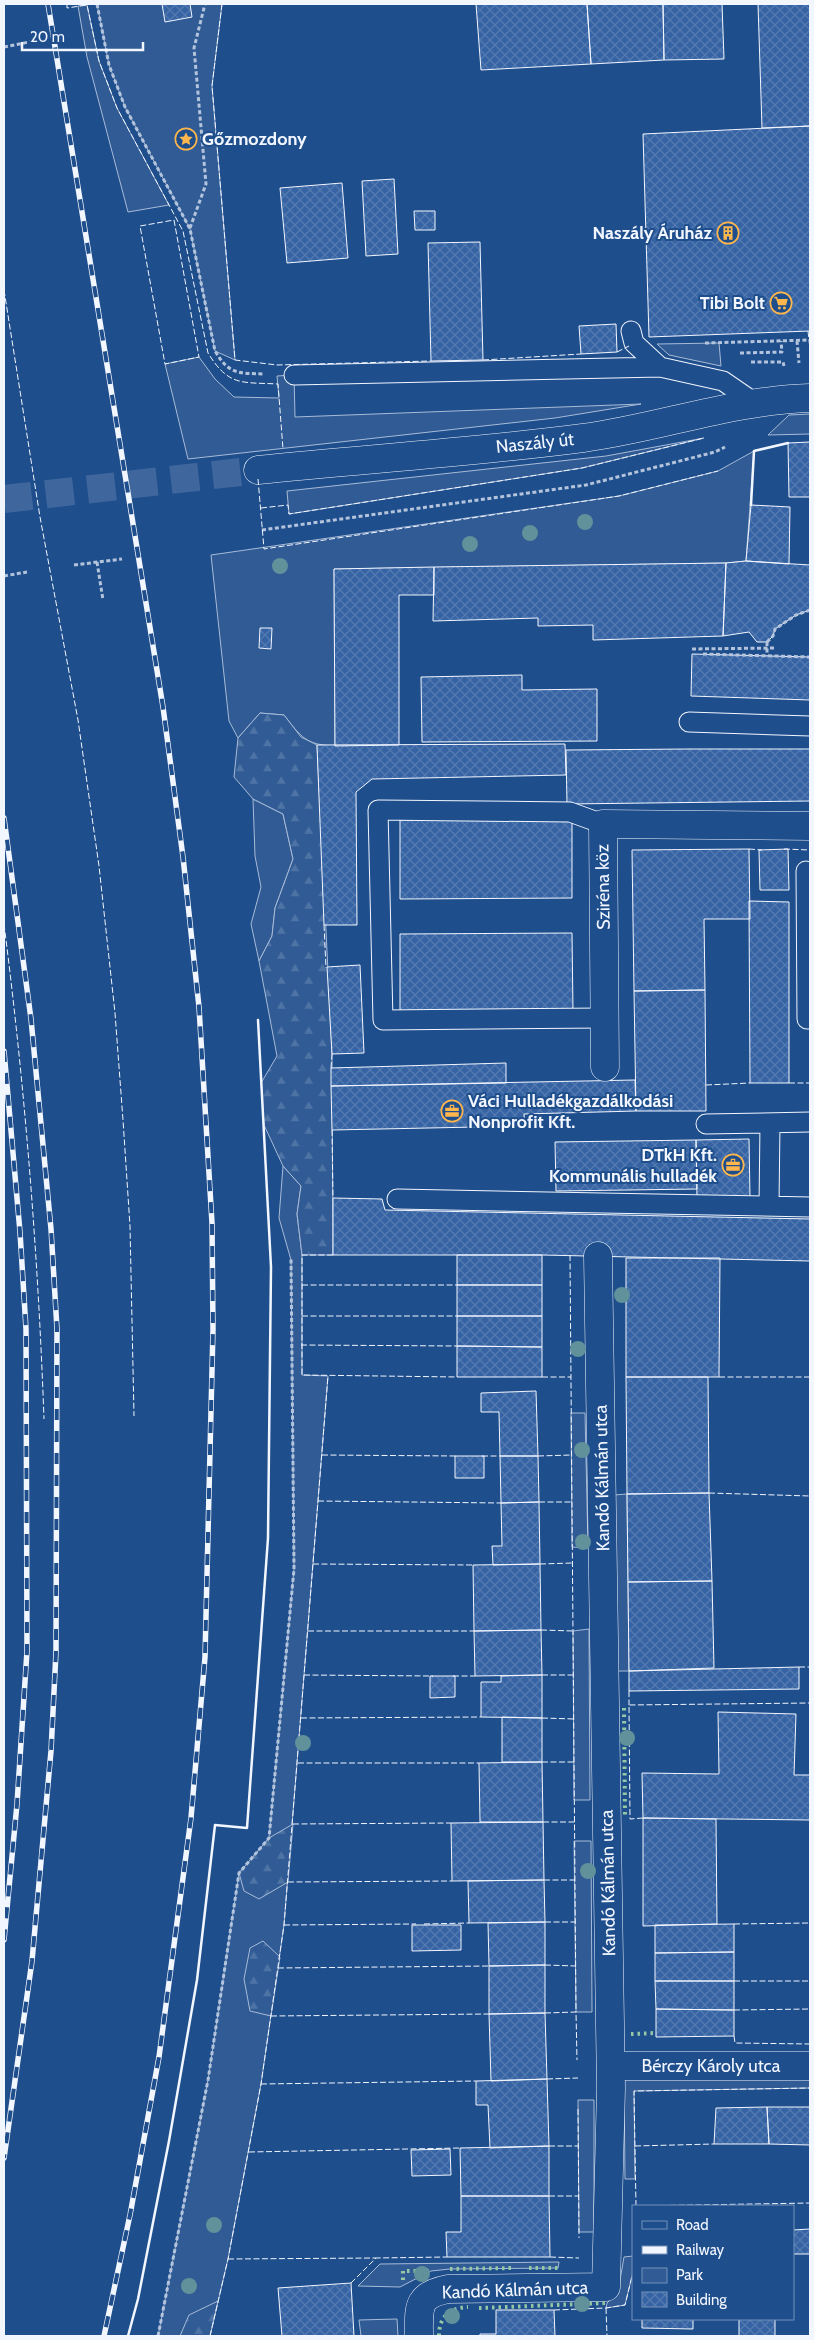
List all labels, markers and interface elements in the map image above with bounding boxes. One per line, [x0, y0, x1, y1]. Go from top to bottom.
scale bar [22, 20, 144, 52]
text: 20 m [30, 28, 65, 46]
place icon: Gőzmozdony [174, 127, 198, 151]
place label: Gőzmozdony [202, 128, 307, 150]
building icon: Naszály Áruház [716, 221, 740, 245]
place label: Naszály Áruház [593, 222, 712, 244]
supermarket icon: Tibi Bolt [769, 291, 793, 315]
place label: Tibi Bolt [700, 292, 765, 314]
street label: Naszály út [495, 428, 575, 458]
street label: Sziréna köz [591, 843, 615, 930]
place label: Váci Hulladékgazdálkodási Nonprofit Kft. [468, 1090, 673, 1133]
office icon: Váci Hulladékgazdálkodási Nonprofit Kft. [440, 1099, 464, 1123]
place label: DTkH Kft. Kommunális hulladék [549, 1144, 717, 1187]
office icon: DTkH Kft. Kommunális hulladék [721, 1153, 745, 1177]
street label: Kandó Kálmán utca [590, 1404, 614, 1552]
street label: Kandó Kálmán utca [596, 1809, 620, 1957]
street label: Bérczy Károly utca [642, 2055, 781, 2077]
legend [632, 2205, 794, 2320]
text: Road [676, 2216, 709, 2234]
text: Railway [676, 2241, 725, 2259]
text: Park [676, 2266, 703, 2284]
street label: Kandó Kálmán utca [441, 2276, 589, 2304]
text: Building [676, 2291, 727, 2309]

